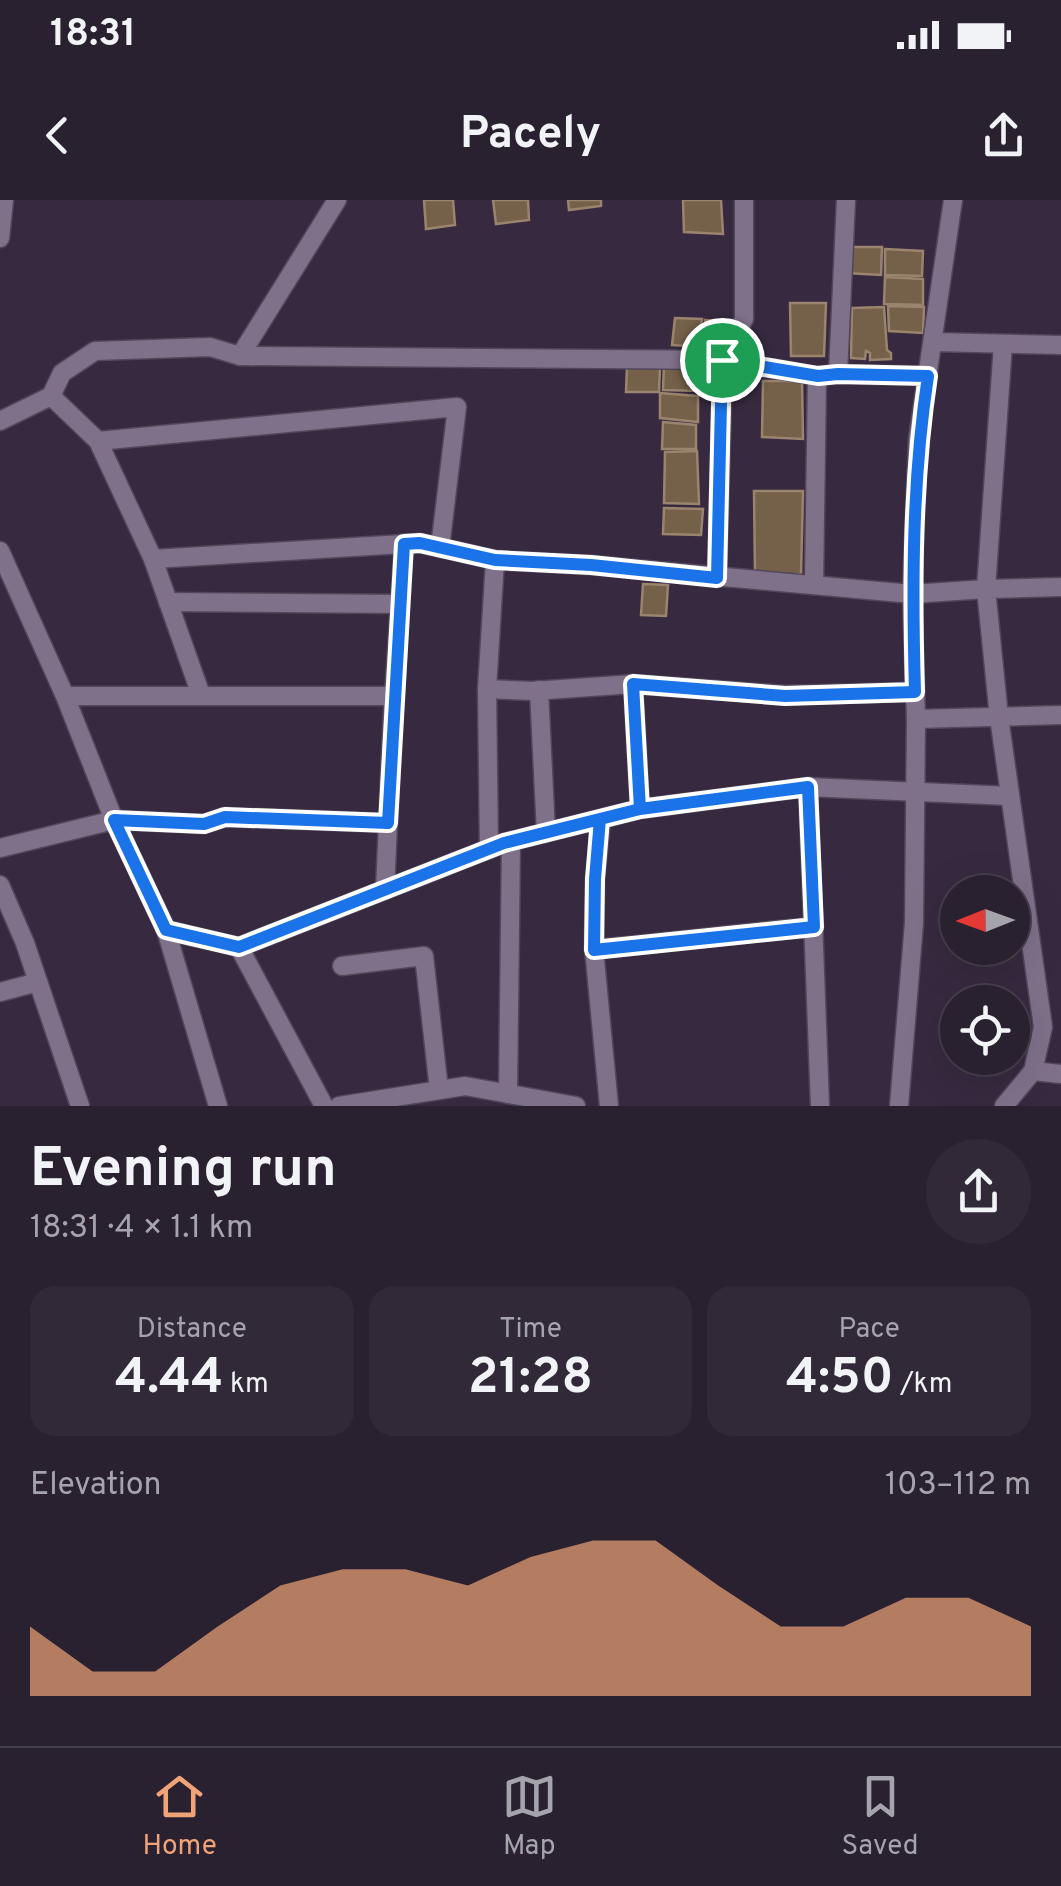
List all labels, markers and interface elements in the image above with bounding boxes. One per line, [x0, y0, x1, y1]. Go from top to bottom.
text: 18:31 [50, 11, 136, 60]
text: Pacely [460, 107, 601, 164]
icon: back [30, 108, 85, 163]
icon: share [976, 108, 1031, 163]
pin [680, 318, 765, 403]
icon: arrive [695, 333, 750, 388]
north arrow [940, 875, 1030, 965]
map controls [940, 875, 1030, 1075]
button: locate [940, 985, 1030, 1075]
text: Evening run [30, 1136, 337, 1206]
button: share [926, 1139, 1031, 1244]
text: 18:31 · 4 × 1.1 km [30, 1209, 253, 1249]
text: Distance [137, 1312, 247, 1348]
text: Time [499, 1312, 562, 1348]
text: Pace [838, 1312, 900, 1348]
text: 4.44 [115, 1348, 223, 1411]
text: 21:28 [468, 1348, 593, 1411]
text: 4:50 [786, 1348, 894, 1411]
text: km [223, 1367, 269, 1403]
text: /km [894, 1367, 952, 1403]
text: Elevation [30, 1466, 162, 1506]
text: 103–112 m [885, 1466, 1031, 1506]
tab: Home [142, 1769, 217, 1865]
tab: Map [502, 1769, 557, 1865]
tab: Saved [842, 1769, 919, 1865]

